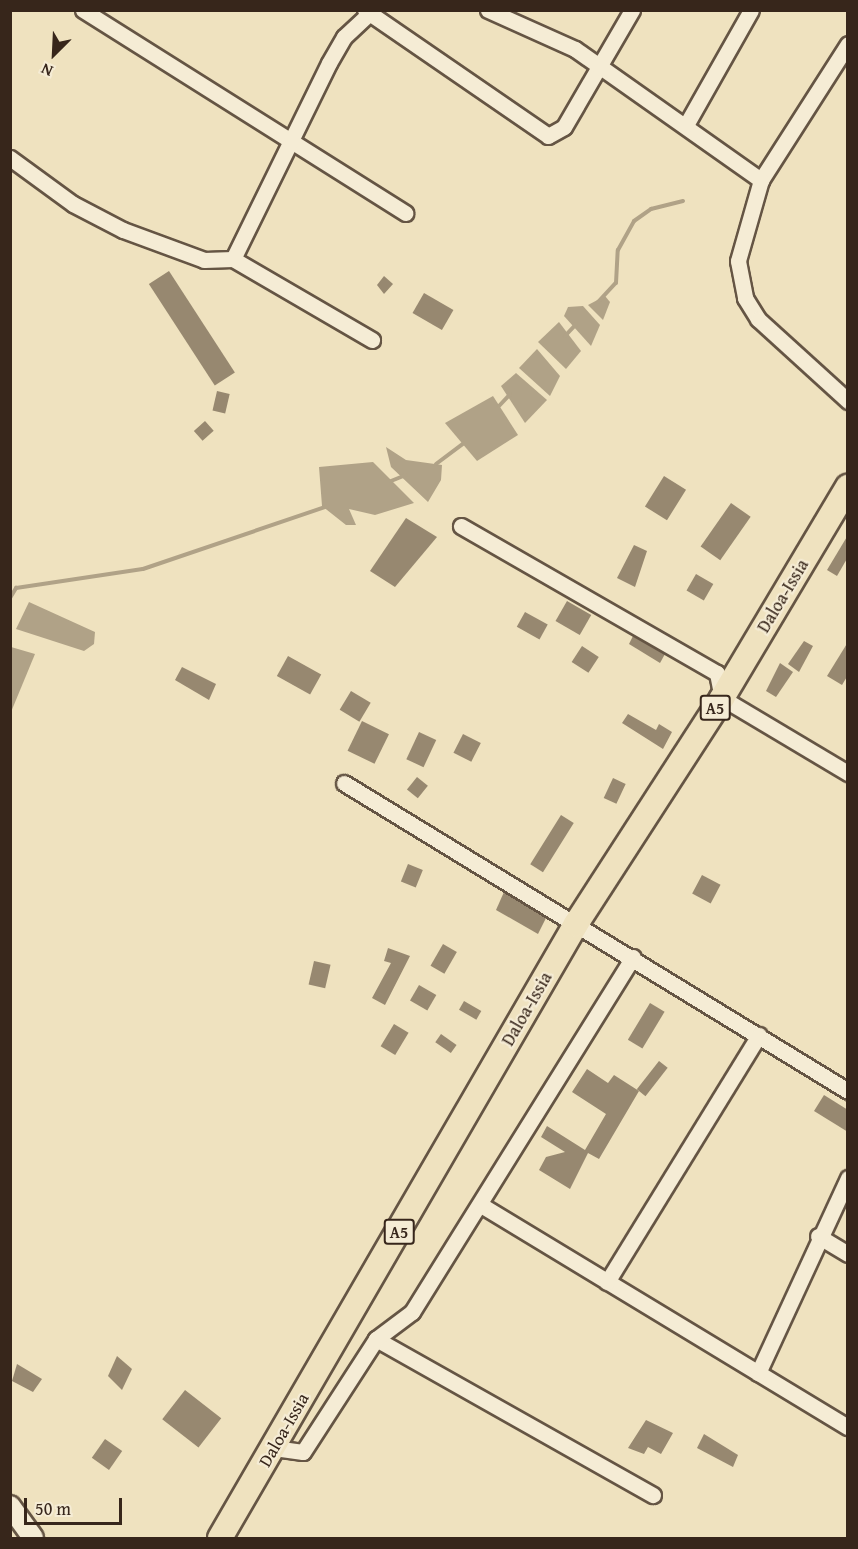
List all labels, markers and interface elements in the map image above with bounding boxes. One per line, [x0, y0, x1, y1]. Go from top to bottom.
north arrow [24, 24, 84, 84]
text: N [37, 57, 56, 84]
street label: Daloa-Issia [753, 555, 813, 637]
road number: A5 [698, 695, 732, 721]
street label: Daloa-Issia [497, 968, 557, 1050]
road number: A5 [382, 1219, 416, 1245]
street label: Daloa-Issia [254, 1389, 314, 1471]
scale bar [27, 1486, 124, 1524]
text: 50 m [35, 1495, 71, 1522]

